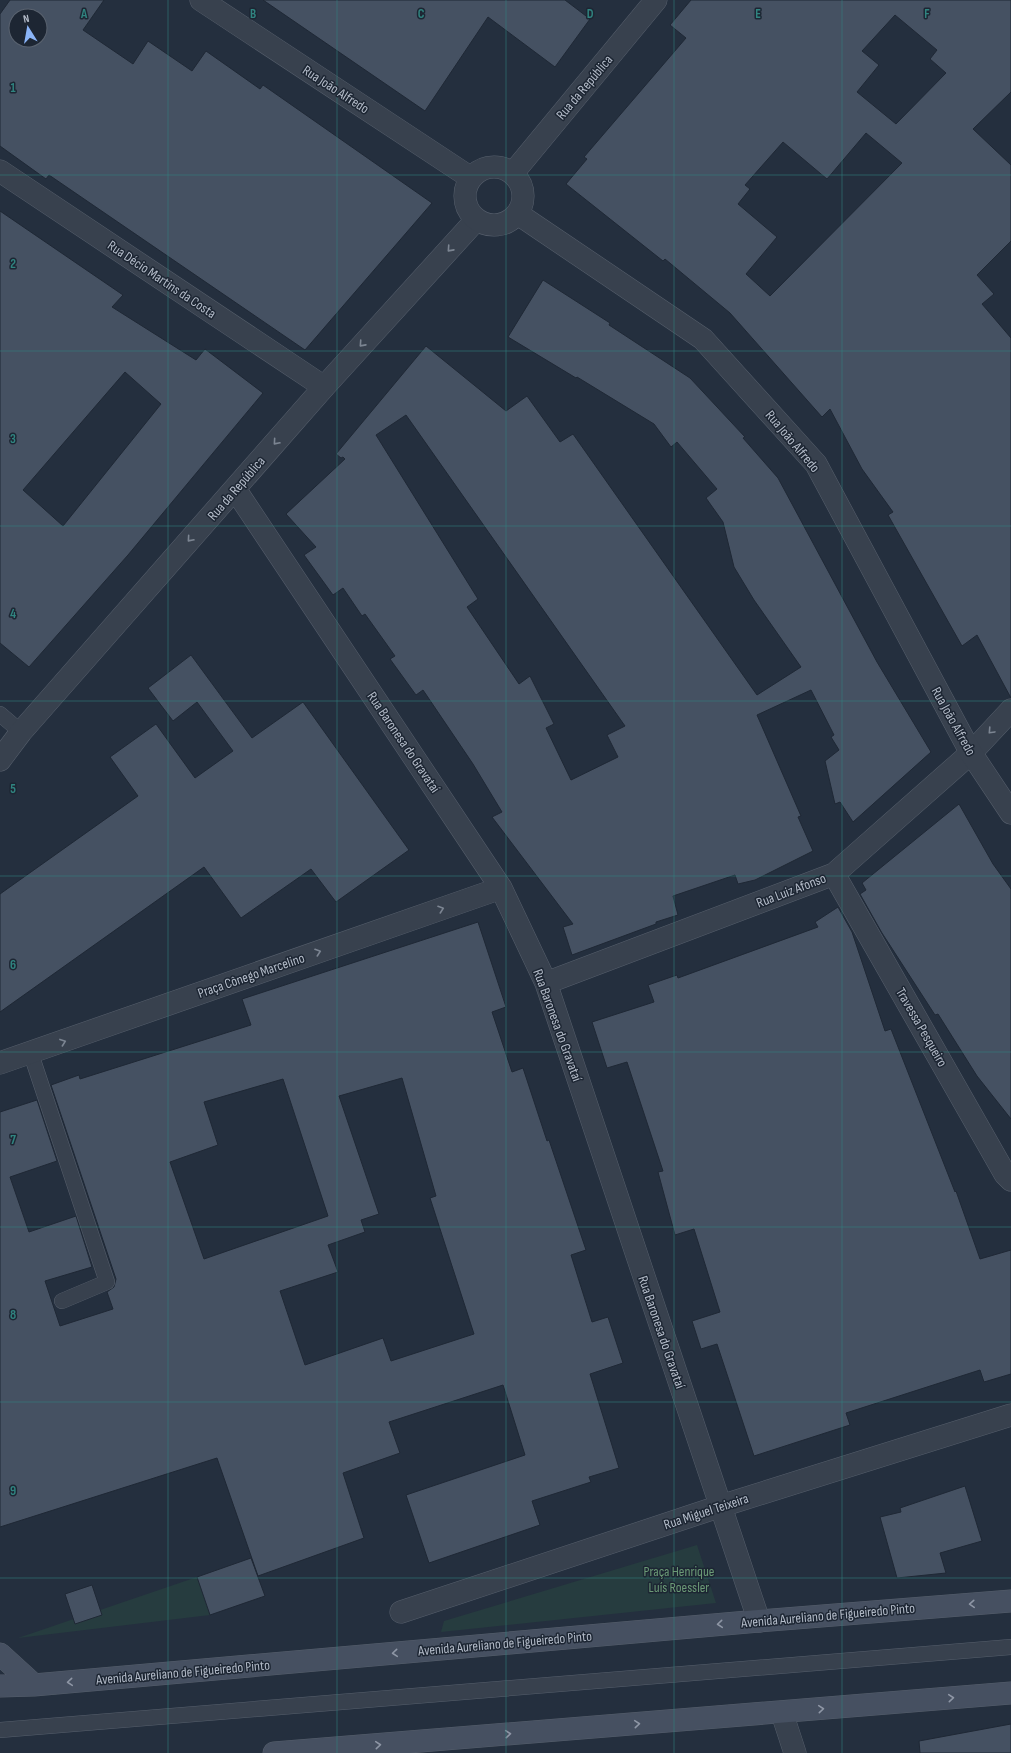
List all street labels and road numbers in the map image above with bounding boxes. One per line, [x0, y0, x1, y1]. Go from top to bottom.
street label: Rua da República [552, 52, 616, 123]
street label: Rua João Alfredo [299, 62, 372, 117]
street label: Rua Décio Martins da Costa [104, 237, 219, 322]
street label: Rua João Alfredo [762, 407, 824, 476]
street label: Rua da República [204, 453, 269, 524]
street label: Rua João Alfredo [928, 684, 979, 759]
street label: Rua Baronesa do Gravataí [363, 689, 444, 796]
street label: Rua Luiz Afonso [754, 869, 829, 912]
street label: Praça Cônego Marcelino [196, 949, 307, 1002]
street label: Rua Baronesa do Gravataí [529, 967, 586, 1084]
street label: Travessa Pesqueiro [892, 985, 951, 1070]
street label: Rua Baronesa do Gravataí [634, 1274, 689, 1391]
street label: Rua Miguel Teixeira [662, 1490, 751, 1533]
street label: Avenida Aureliano de Figueiredo Pinto [739, 1599, 916, 1632]
street label: Avenida Aureliano de Figueiredo Pinto [416, 1627, 593, 1660]
street label: Avenida Aureliano de Figueiredo Pinto [94, 1656, 271, 1689]

